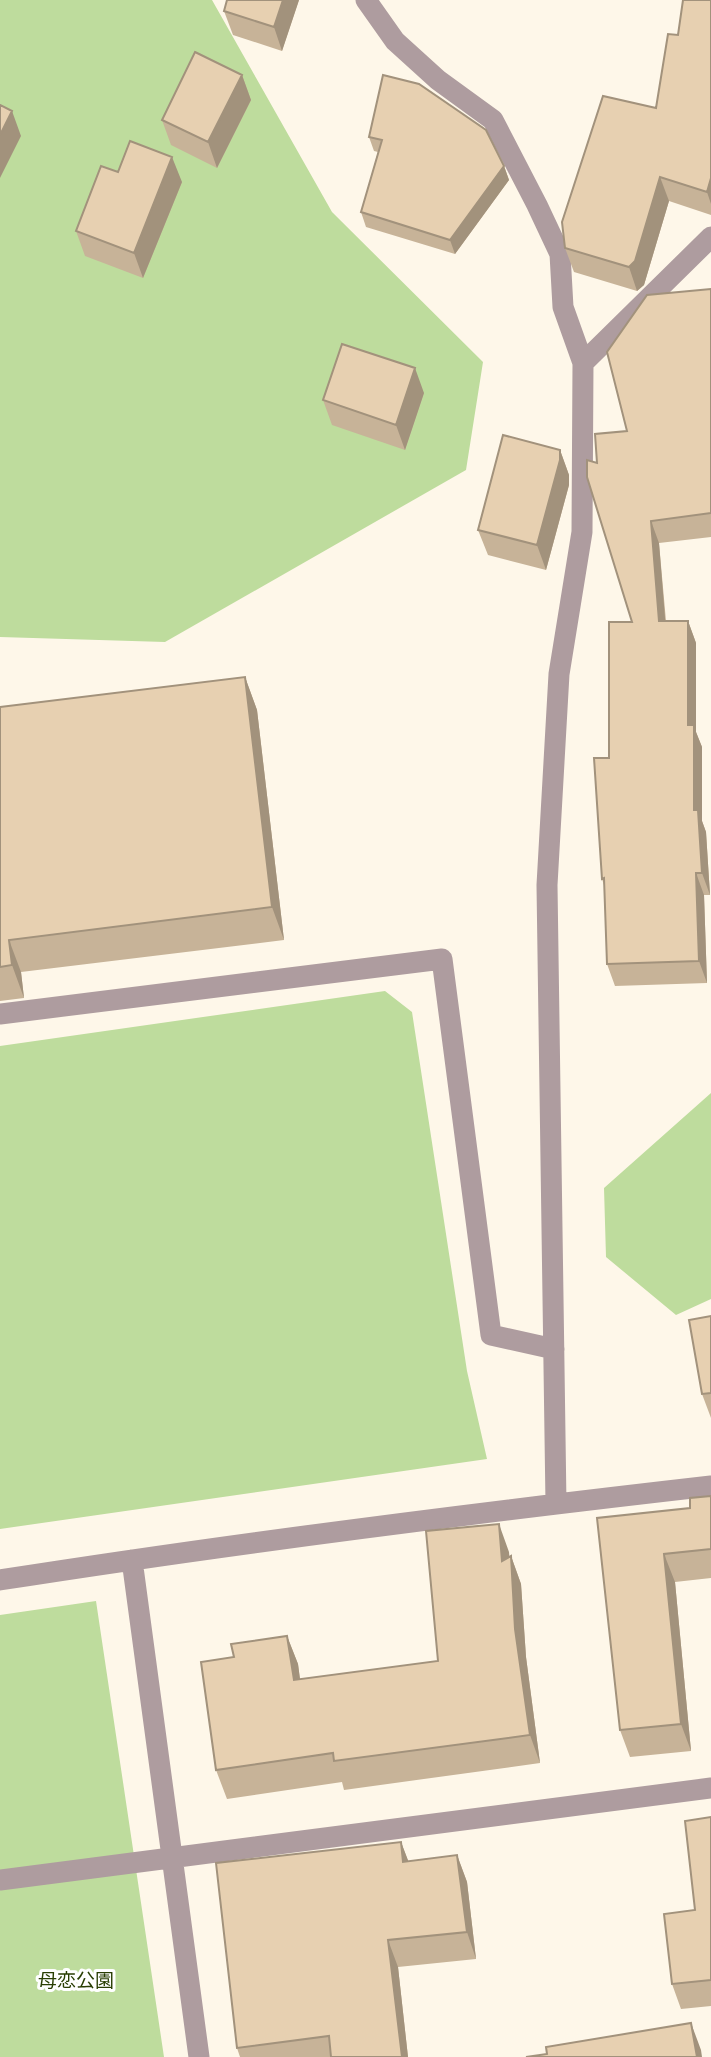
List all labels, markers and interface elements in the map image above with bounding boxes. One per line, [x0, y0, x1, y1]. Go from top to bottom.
park label: 母恋公園 [38, 1968, 114, 1993]

